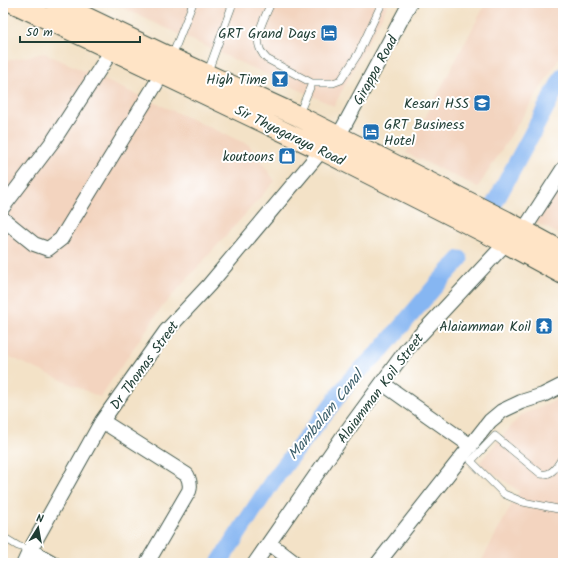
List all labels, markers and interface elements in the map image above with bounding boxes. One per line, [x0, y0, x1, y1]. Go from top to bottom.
scale bar [20, 18, 140, 44]
text: 50 m [26, 23, 53, 42]
place label: GRT Grand Days [218, 23, 316, 45]
hotel icon: GRT Grand Days [319, 23, 339, 43]
street label: Girappa Road [348, 31, 405, 109]
place label: High Time [206, 69, 268, 91]
bar icon: High Time [270, 69, 290, 89]
place label: Kesari HSS [404, 93, 470, 115]
school or university icon: Kesari HSS [472, 93, 492, 113]
street label: Sir Thyagaraya Road [231, 100, 349, 173]
place label: GRT Business Hotel [384, 114, 465, 152]
hotel icon: GRT Business Hotel [361, 122, 381, 142]
place label: koutoons [223, 146, 274, 168]
shop icon: koutoons [277, 146, 297, 166]
street label: Dr Thomas Street [105, 316, 185, 415]
place label: Alaiamman Koil [439, 316, 532, 338]
temple icon: Alaiamman Koil [534, 316, 554, 336]
street label: Alaiamman Koil Street [332, 328, 430, 448]
water label: Mambalam Canal [282, 363, 372, 466]
north arrow [18, 508, 58, 548]
text: N [35, 510, 45, 529]

